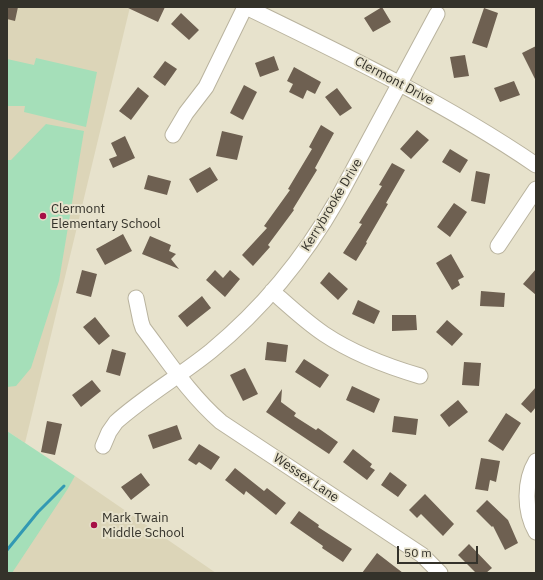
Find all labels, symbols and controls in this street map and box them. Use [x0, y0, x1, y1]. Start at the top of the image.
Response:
street label: Clermont Drive [352, 54, 436, 108]
street label: Kerrybrooke Drive [298, 156, 366, 254]
place label: Clermont Elementary School [51, 201, 161, 232]
marker: Clermont Elementary School [38, 211, 48, 221]
street label: Wessex Lane [270, 450, 342, 506]
place label: Mark Twain Middle School [102, 510, 184, 541]
marker: Mark Twain Middle School [89, 520, 99, 530]
scale bar [399, 538, 480, 564]
text: 50 m [404, 545, 432, 560]

